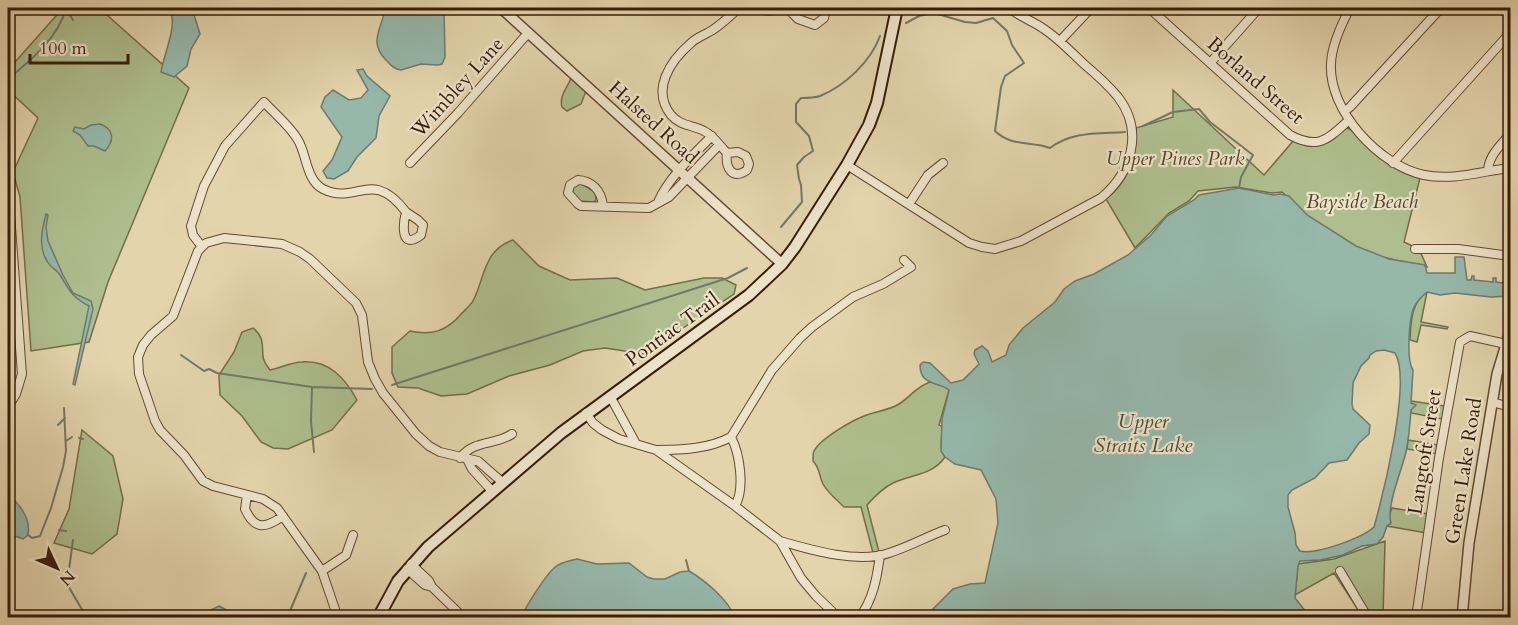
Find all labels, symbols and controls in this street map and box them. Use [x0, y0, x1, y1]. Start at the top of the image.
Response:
scale bar [30, 27, 128, 65]
street label: Wimbley Lane [404, 31, 510, 144]
street label: Borland Street [1201, 31, 1311, 131]
text: 100 m [39, 36, 87, 61]
street label: Halsted Road [603, 75, 705, 170]
park label: Upper Pines Park [1106, 145, 1245, 172]
park label: Bayside Beach [1306, 188, 1419, 215]
street label: Pontiac Trail [620, 286, 725, 373]
street label: Langtoft Street [1401, 387, 1448, 517]
street label: Green Lake Road [1439, 396, 1488, 546]
water label: Upper Straits Lake [1094, 407, 1193, 460]
north arrow [27, 538, 87, 598]
text: N [54, 565, 80, 590]

